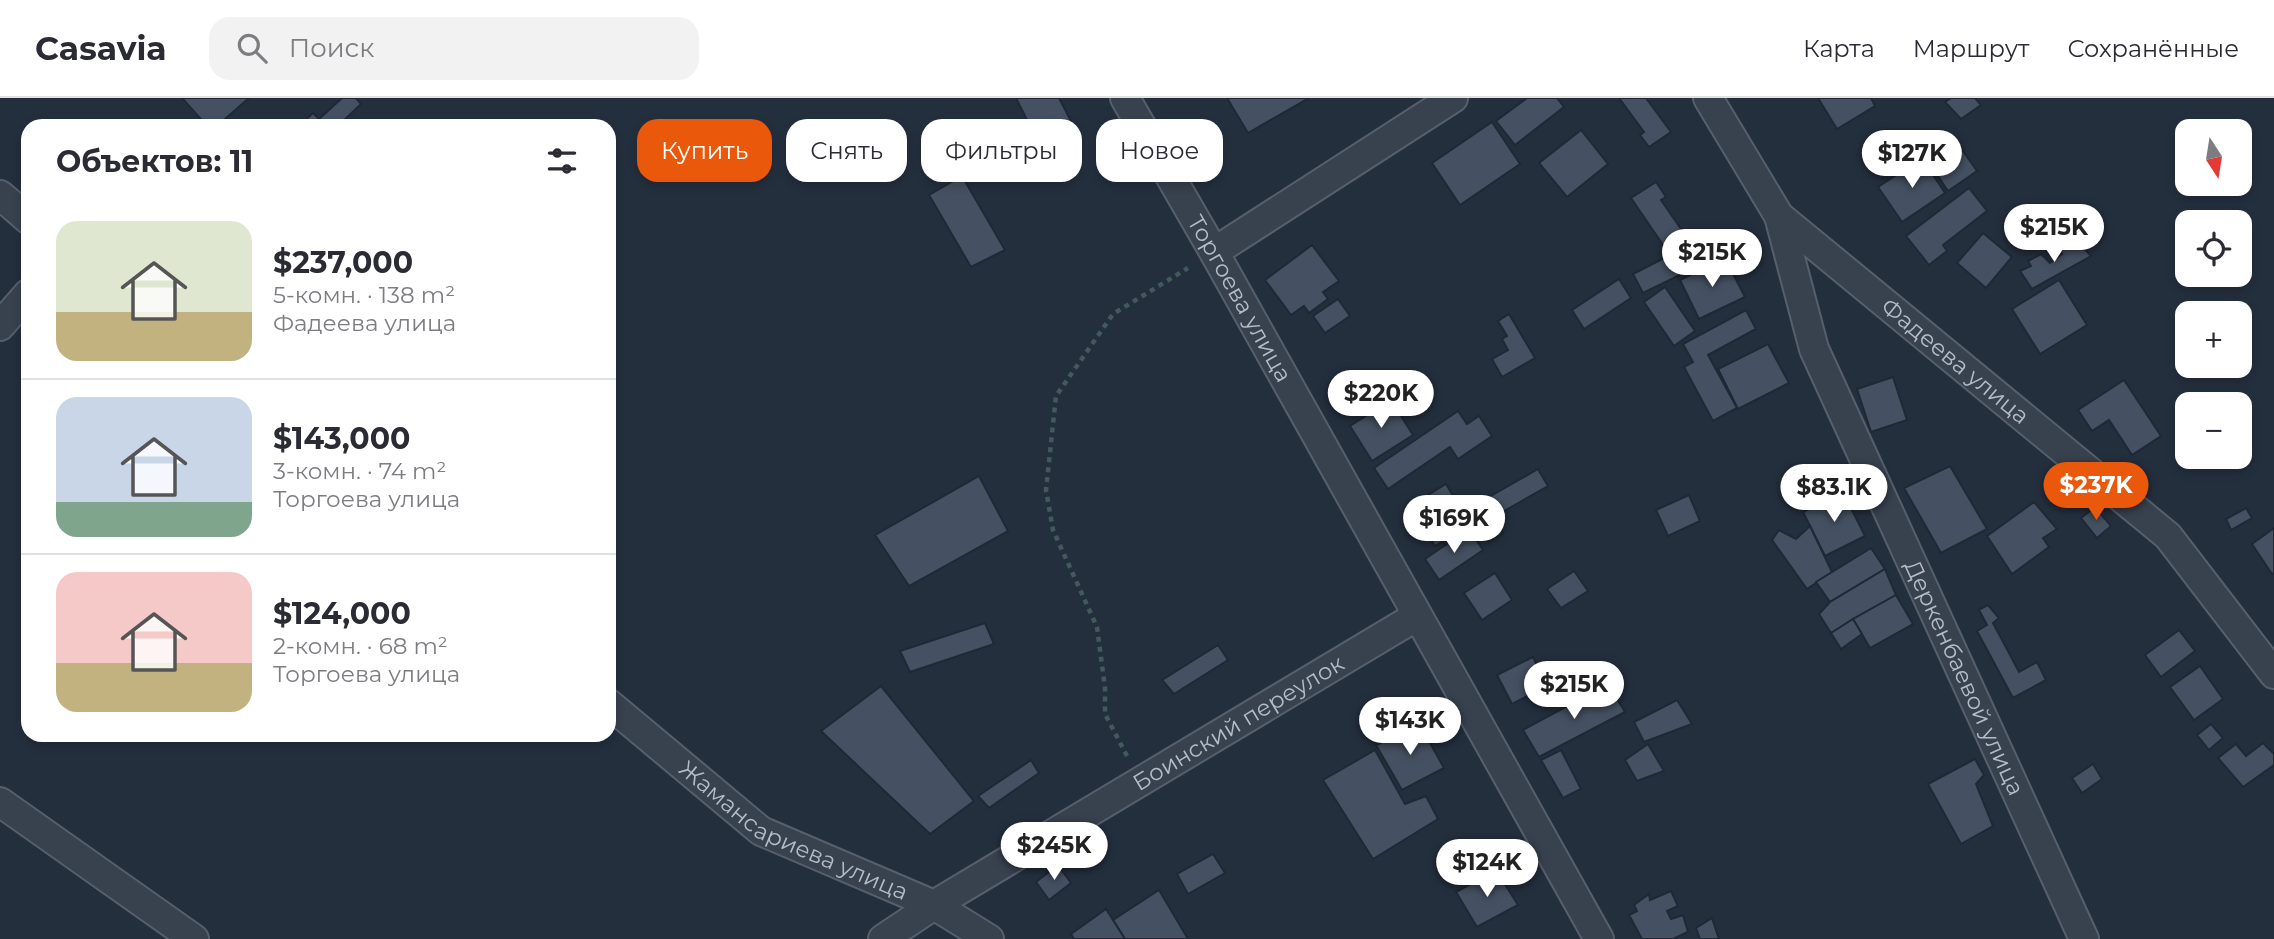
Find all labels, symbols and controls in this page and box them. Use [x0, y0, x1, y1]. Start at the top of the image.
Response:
search box [209, 17, 699, 80]
text: Casavia [35, 28, 167, 68]
icon: search [233, 29, 271, 67]
text: Поиск [289, 32, 374, 64]
text: Карта [1803, 34, 1875, 63]
text: Маршрут [1913, 34, 2029, 63]
text: Сохранённые [2067, 34, 2239, 63]
chip: Купить [637, 119, 772, 182]
chip: Снять [786, 119, 907, 182]
chip: Фильтры [921, 119, 1082, 182]
chip: Новое [1096, 119, 1223, 182]
north arrow [2175, 119, 2252, 196]
map controls [2175, 119, 2252, 469]
pin: $127K [1863, 130, 1961, 190]
text: $127K [1878, 139, 1946, 167]
icon: filters [543, 142, 581, 180]
text: Объектов: 11 [56, 143, 253, 180]
pin: $215K [2005, 204, 2103, 264]
street label: Торгоева улица [1182, 210, 1298, 387]
button: locate [2175, 210, 2252, 287]
text: $215K [2020, 213, 2088, 241]
pin: $215K [1663, 230, 1761, 289]
text: $215K [1678, 238, 1746, 266]
text: $237,000 [273, 244, 413, 281]
icon: home [112, 249, 196, 333]
text: 5-комн. · 138 m² [273, 281, 455, 309]
street label: Фадеева улица [1876, 292, 2035, 430]
button: + [2175, 301, 2252, 378]
text: Фадеева улица [273, 309, 456, 337]
pin: $220K [1332, 370, 1430, 430]
text: $220K [1344, 379, 1418, 407]
button: − [2175, 392, 2252, 469]
text: $143,000 [273, 420, 410, 457]
icon: home [112, 425, 196, 509]
text: 3-комн. · 74 m² [273, 457, 446, 485]
pin: $237K [2047, 462, 2145, 522]
pin: $83.1K [1777, 464, 1891, 524]
text: $237K [2060, 471, 2132, 499]
text: $83.1K [1796, 473, 1872, 501]
text: Торгоева улица [273, 485, 460, 513]
pin: $169K [1405, 496, 1503, 555]
text: $169K [1419, 504, 1489, 532]
street label: Деркенбаевой улица [1898, 556, 2030, 800]
text: $124,000 [273, 595, 411, 632]
icon: home [112, 600, 196, 684]
text: 2-комн. · 68 m² [273, 632, 448, 660]
street label: Боинский переулок [1128, 649, 1350, 797]
text: Торгоева улица [273, 660, 460, 688]
pin: $215K [1525, 662, 1623, 721]
text: $215K [1540, 670, 1608, 698]
pin: $143K [1361, 698, 1459, 757]
text: $143K [1375, 706, 1445, 734]
street label: Жамансариева улица [673, 755, 912, 906]
pin: $245K [1005, 822, 1103, 882]
text: $245K [1017, 831, 1091, 859]
pin: $124K [1438, 840, 1536, 899]
text: $124K [1452, 848, 1522, 876]

